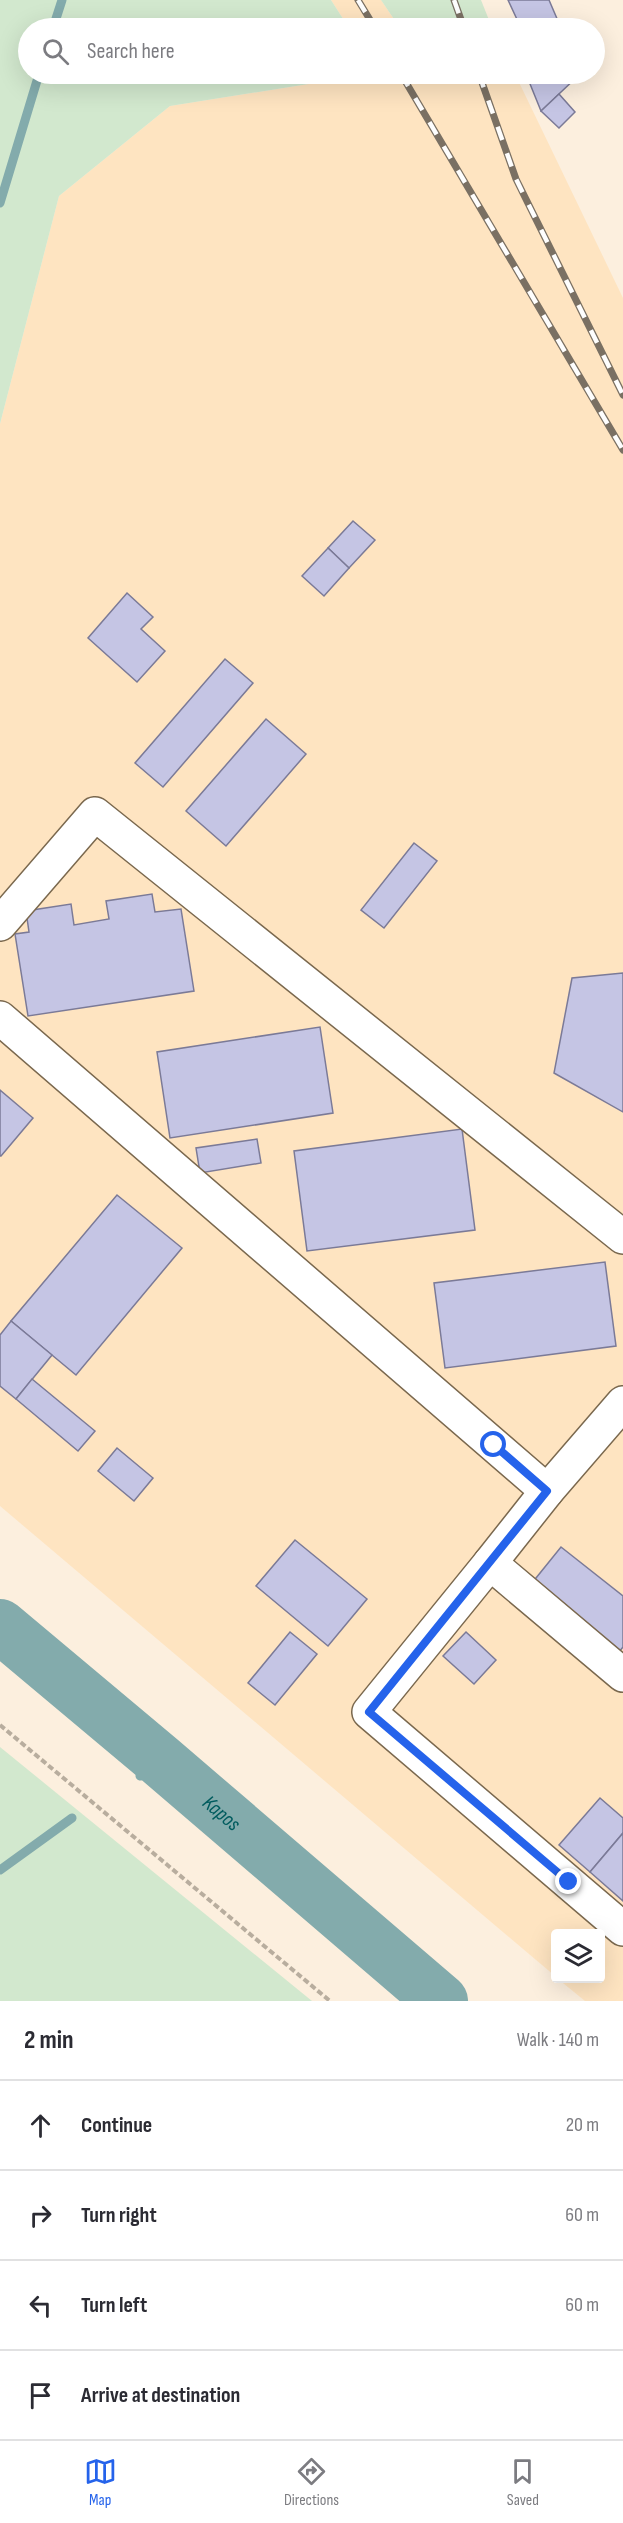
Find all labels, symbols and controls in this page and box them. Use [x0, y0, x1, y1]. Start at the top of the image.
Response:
search box [18, 18, 605, 84]
icon: search [39, 35, 72, 68]
text: Search here [87, 38, 174, 65]
route start [480, 1431, 506, 1457]
water label: Kapos [198, 1790, 246, 1837]
route end [555, 1868, 581, 1894]
map controls [551, 1929, 605, 1983]
button: layers [551, 1929, 605, 1983]
text: 2 min [24, 2025, 74, 2056]
text: Walk · 140 m [517, 2028, 599, 2052]
icon: ahead [24, 2109, 57, 2142]
text: Continue [81, 2112, 152, 2139]
text: 20 m [566, 2113, 599, 2137]
icon: right [24, 2199, 57, 2232]
text: Turn right [81, 2202, 157, 2229]
text: 60 m [565, 2203, 599, 2227]
icon: left [24, 2289, 57, 2322]
text: Turn left [81, 2292, 147, 2319]
text: 60 m [565, 2293, 599, 2317]
icon: arrive [24, 2379, 57, 2412]
text: Arrive at destination [81, 2382, 240, 2409]
tab: Map [84, 2455, 117, 2510]
tab: Directions [284, 2455, 339, 2510]
tab: Saved [506, 2455, 539, 2510]

